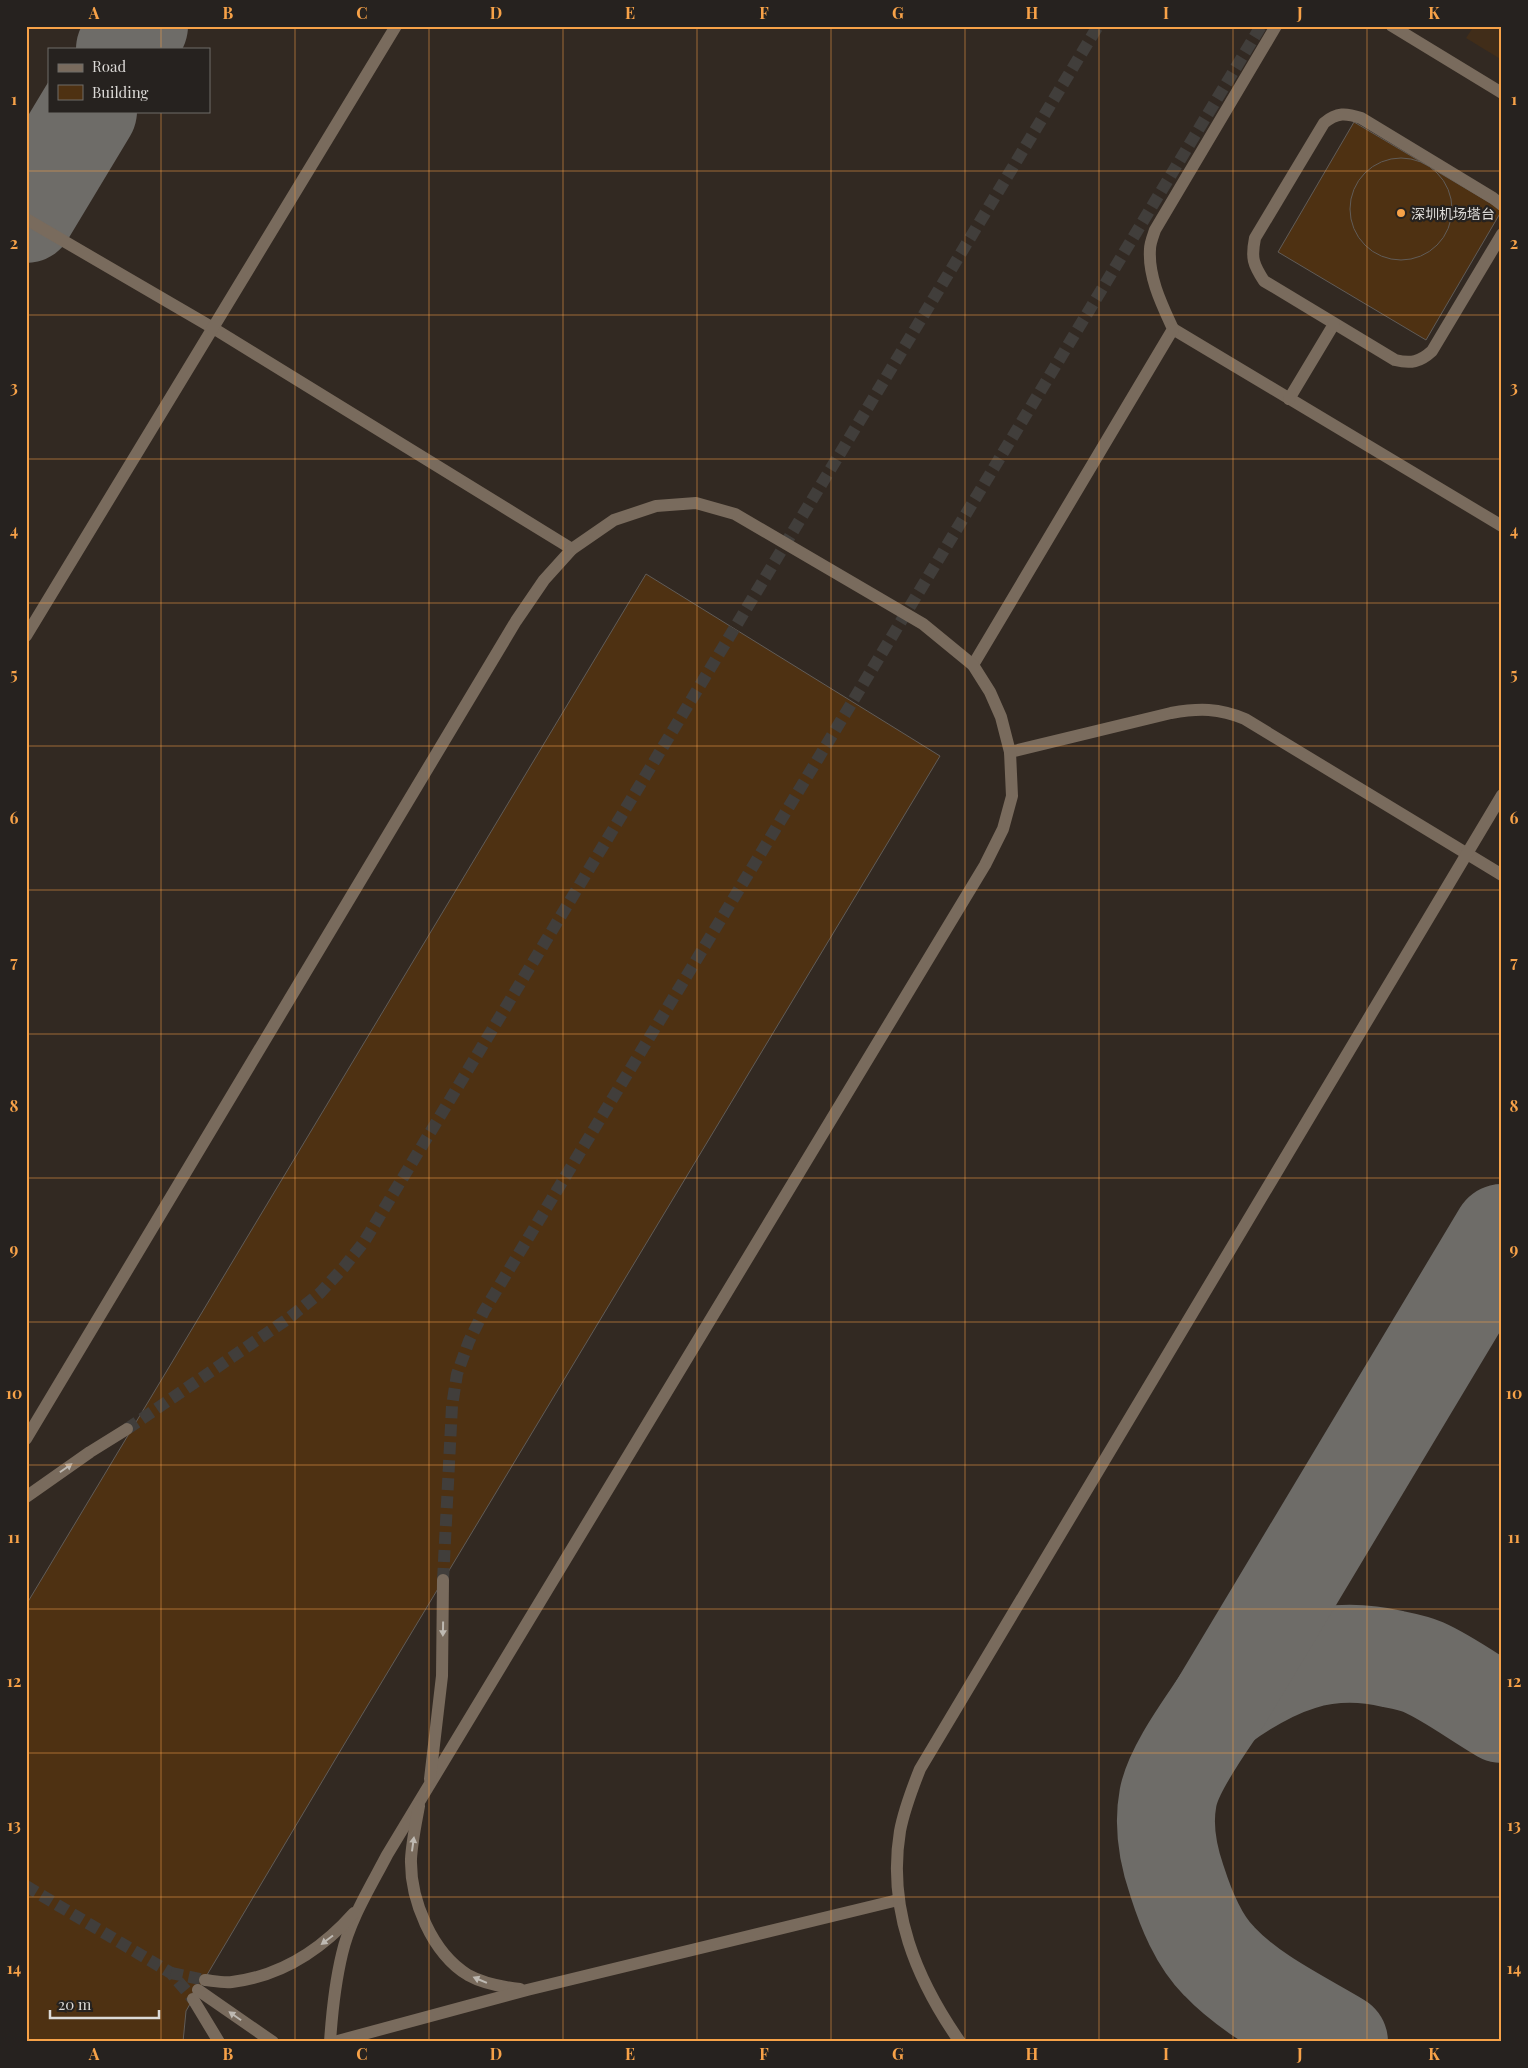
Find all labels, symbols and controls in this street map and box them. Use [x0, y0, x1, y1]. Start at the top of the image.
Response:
text: A [88, 2, 100, 23]
text: B [223, 2, 234, 23]
text: C [356, 2, 368, 23]
text: D [490, 2, 502, 23]
text: E [625, 2, 635, 23]
text: F [759, 2, 769, 23]
text: G [892, 2, 904, 23]
text: H [1026, 2, 1039, 23]
text: I [1163, 2, 1169, 23]
text: J [1296, 2, 1303, 23]
text: K [1428, 2, 1440, 23]
legend [48, 48, 210, 112]
text: Road [92, 56, 126, 76]
text: Building [92, 82, 149, 102]
text: 1 [11, 88, 17, 109]
text: 1 [1511, 88, 1517, 109]
place label: 深圳机场塔台 [1411, 204, 1495, 223]
marker: 深圳机场塔台 [1395, 207, 1407, 219]
text: 2 [10, 232, 18, 253]
text: 2 [1510, 232, 1518, 253]
text: 3 [10, 376, 18, 397]
text: 3 [1510, 376, 1518, 397]
text: 4 [10, 519, 18, 540]
text: 4 [1510, 519, 1518, 540]
text: 5 [10, 663, 18, 684]
text: 5 [1510, 663, 1518, 684]
text: 6 [10, 807, 19, 828]
text: 6 [1510, 807, 1519, 828]
text: 7 [10, 951, 18, 972]
text: 7 [1510, 951, 1518, 972]
text: 8 [10, 1095, 19, 1116]
text: 8 [1510, 1095, 1519, 1116]
text: 9 [10, 1238, 19, 1259]
text: 9 [1510, 1238, 1519, 1259]
text: 10 [6, 1382, 22, 1403]
text: 10 [1506, 1382, 1522, 1403]
one-way arrow [59, 1463, 73, 1473]
text: 11 [8, 1526, 20, 1547]
text: 11 [1508, 1526, 1520, 1547]
one-way arrow [439, 1621, 447, 1637]
text: 12 [7, 1670, 21, 1691]
text: 12 [1507, 1670, 1521, 1691]
text: 13 [7, 1814, 21, 1835]
text: 13 [1507, 1814, 1521, 1835]
one-way arrow [410, 1836, 418, 1852]
one-way arrow [320, 1935, 334, 1945]
text: 14 [7, 1957, 21, 1978]
text: 14 [1507, 1957, 1521, 1978]
one-way arrow [473, 1975, 487, 1983]
scale bar [50, 1988, 159, 2020]
text: 20 m [58, 1994, 92, 2014]
one-way arrow [229, 2011, 242, 2021]
text: A [88, 2043, 100, 2064]
text: B [223, 2043, 234, 2064]
text: C [356, 2043, 368, 2064]
text: D [490, 2043, 502, 2064]
text: E [625, 2043, 635, 2064]
text: F [759, 2043, 769, 2064]
text: G [892, 2043, 904, 2064]
text: H [1026, 2043, 1039, 2064]
text: I [1163, 2043, 1169, 2064]
text: J [1296, 2043, 1303, 2064]
text: K [1428, 2043, 1440, 2064]

